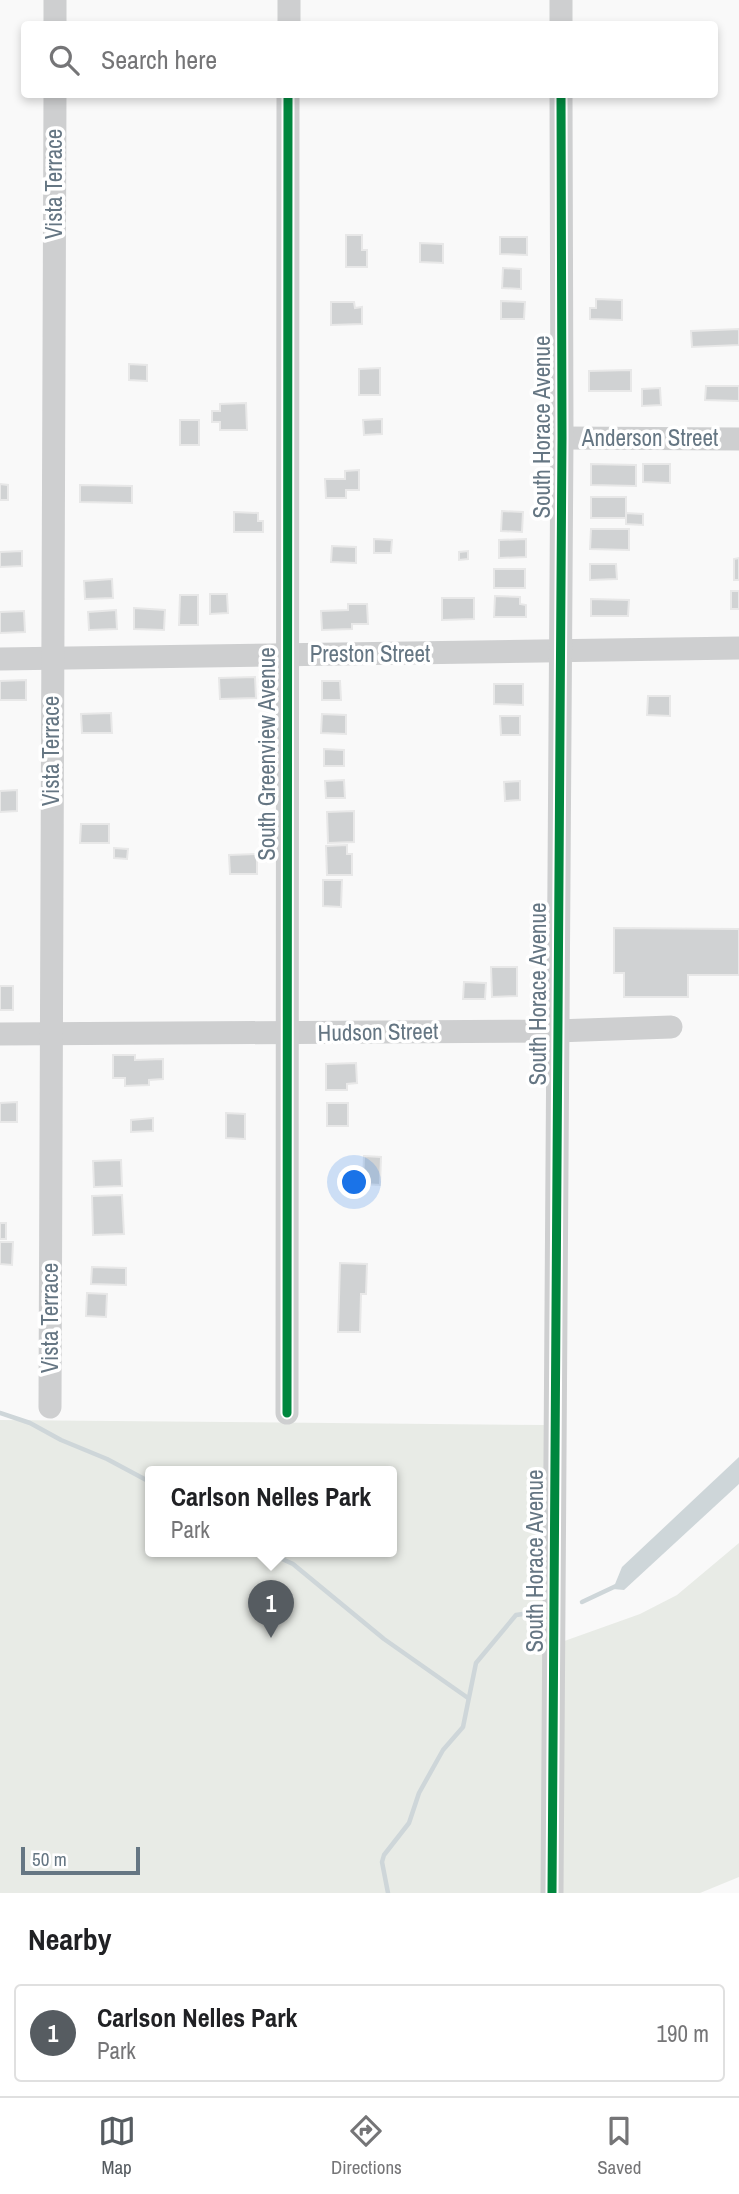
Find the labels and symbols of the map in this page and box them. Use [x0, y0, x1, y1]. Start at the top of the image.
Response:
street label: Vista Terrace [38, 129, 69, 239]
street label: South Horace Avenue [526, 335, 557, 519]
street label: Anderson Street [581, 422, 718, 453]
street label: Preston Street [310, 638, 430, 669]
street label: South Greenview Avenue [251, 647, 282, 861]
street label: Vista Terrace [35, 696, 66, 806]
street label: South Horace Avenue [522, 902, 553, 1086]
street label: Hudson Street [317, 1015, 439, 1048]
your location [337, 1165, 371, 1199]
street label: Vista Terrace [34, 1263, 65, 1373]
street label: South Horace Avenue [519, 1469, 550, 1653]
pin: 1 [248, 1580, 294, 1638]
scale bar [21, 1844, 140, 1876]

